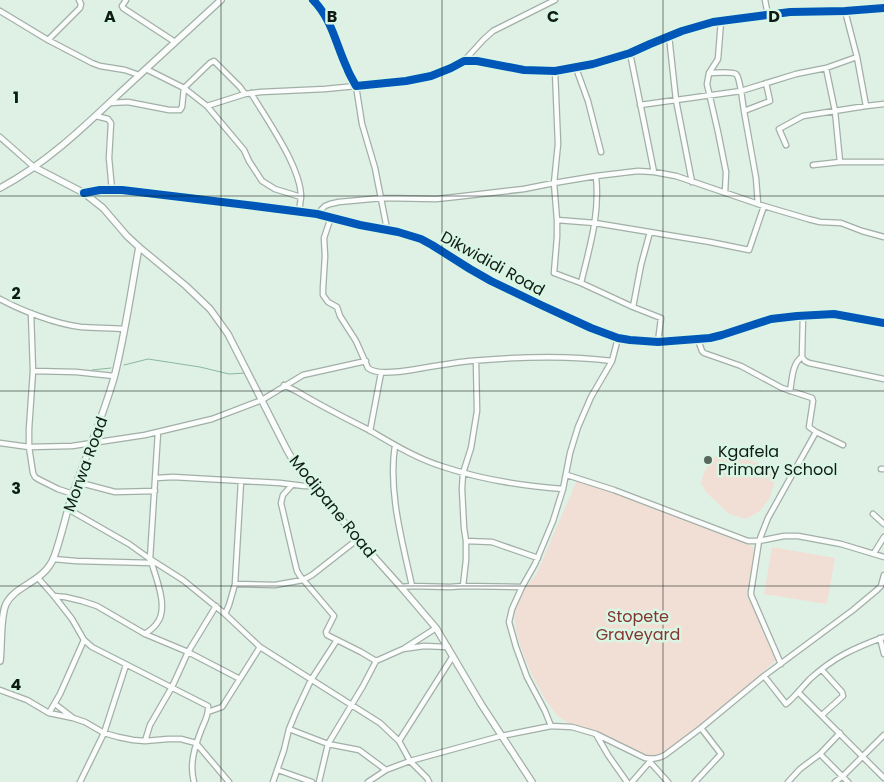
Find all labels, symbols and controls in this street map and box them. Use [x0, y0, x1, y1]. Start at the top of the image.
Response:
text: A [104, 5, 116, 28]
text: B [327, 5, 337, 28]
text: C [547, 5, 559, 28]
text: D [768, 5, 780, 28]
text: 1 [13, 86, 19, 109]
street label: Dikwididi Road [436, 225, 549, 302]
text: 2 [11, 282, 21, 305]
street label: Morwa Road [58, 413, 113, 515]
place label: Kgafela Primary School [718, 440, 837, 481]
street label: Modipane Road [284, 450, 381, 563]
marker: Kgafela Primary School [702, 454, 714, 466]
text: 3 [11, 477, 21, 500]
park label: Stopete Graveyard [596, 605, 680, 646]
text: 4 [11, 673, 22, 696]

